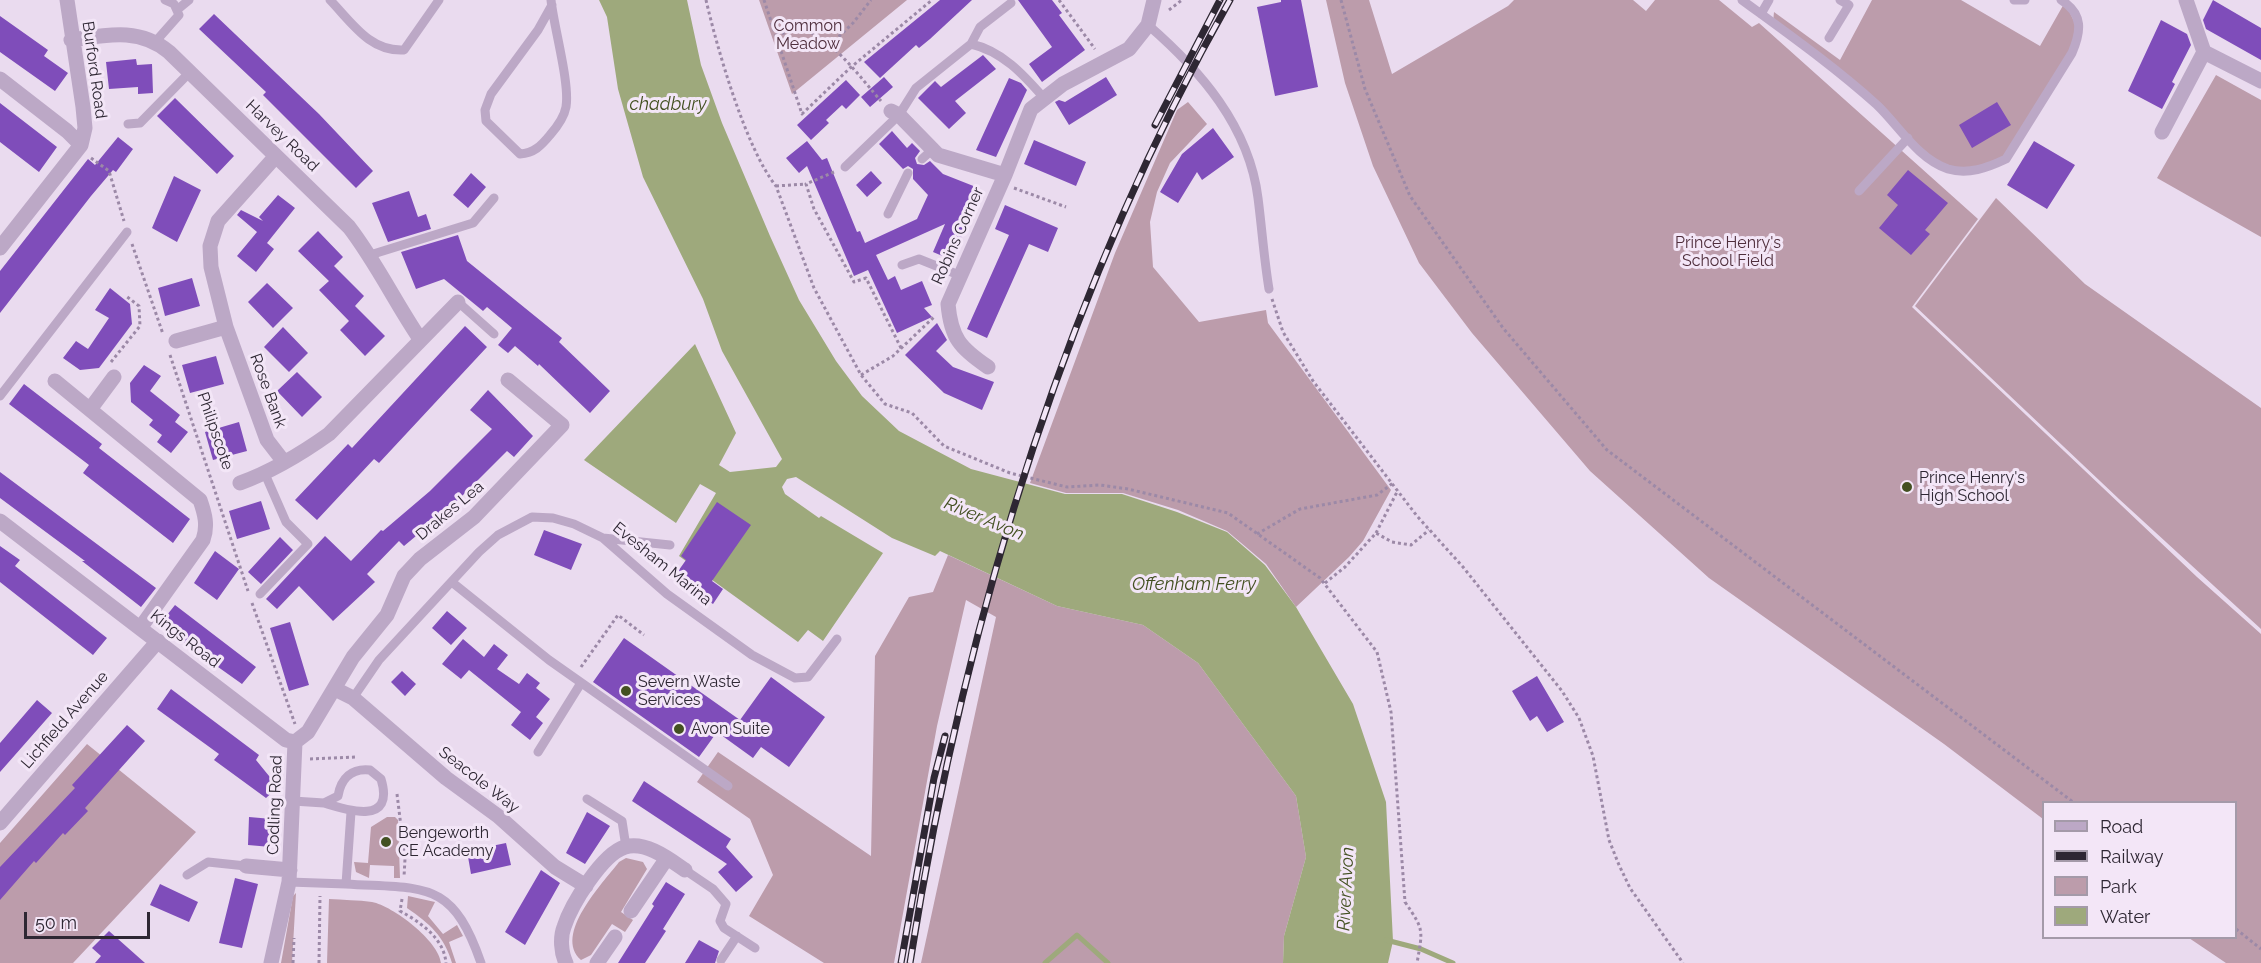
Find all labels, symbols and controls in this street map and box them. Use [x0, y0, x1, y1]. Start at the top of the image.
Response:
park label: Common Meadow [774, 16, 842, 54]
street label: Burford Road [78, 20, 110, 120]
water label: chadbury [630, 94, 706, 116]
street label: Harvey Road [241, 96, 323, 176]
street label: Robins Corner [928, 184, 988, 288]
park label: Prince Henry's School Field [1675, 233, 1781, 271]
street label: Rose Bank [246, 351, 290, 431]
street label: Philipscote [193, 390, 237, 472]
place label: Prince Henry's High School [1919, 468, 2025, 506]
street label: Drakes Lea [412, 477, 488, 545]
marker: Prince Henry's High School [1900, 480, 1914, 494]
water label: River Avon [941, 493, 1027, 545]
street label: Evesham Marina [609, 518, 715, 610]
water label: Offenham Ferry [1132, 574, 1256, 596]
street label: Kings Road [146, 606, 224, 672]
street label: Lichfield Avenue [17, 667, 113, 773]
place label: Severn Waste Services [638, 672, 740, 710]
marker: Severn Waste Services [619, 684, 633, 698]
place label: Avon Suite [691, 719, 770, 739]
marker: Avon Suite [672, 722, 686, 736]
street label: Seacole Way [435, 743, 523, 817]
street label: Codling Road [264, 755, 286, 855]
legend [2042, 801, 2237, 939]
text: Road [2100, 816, 2143, 837]
place label: Bengeworth CE Academy [398, 823, 493, 861]
marker: Bengeworth CE Academy [379, 835, 393, 849]
water label: River Avon [1333, 846, 1359, 932]
text: Railway [2100, 846, 2164, 867]
text: Park [2100, 876, 2137, 897]
scale bar [27, 900, 153, 938]
text: Water [2100, 906, 2150, 927]
text: 50 m [35, 912, 77, 933]

